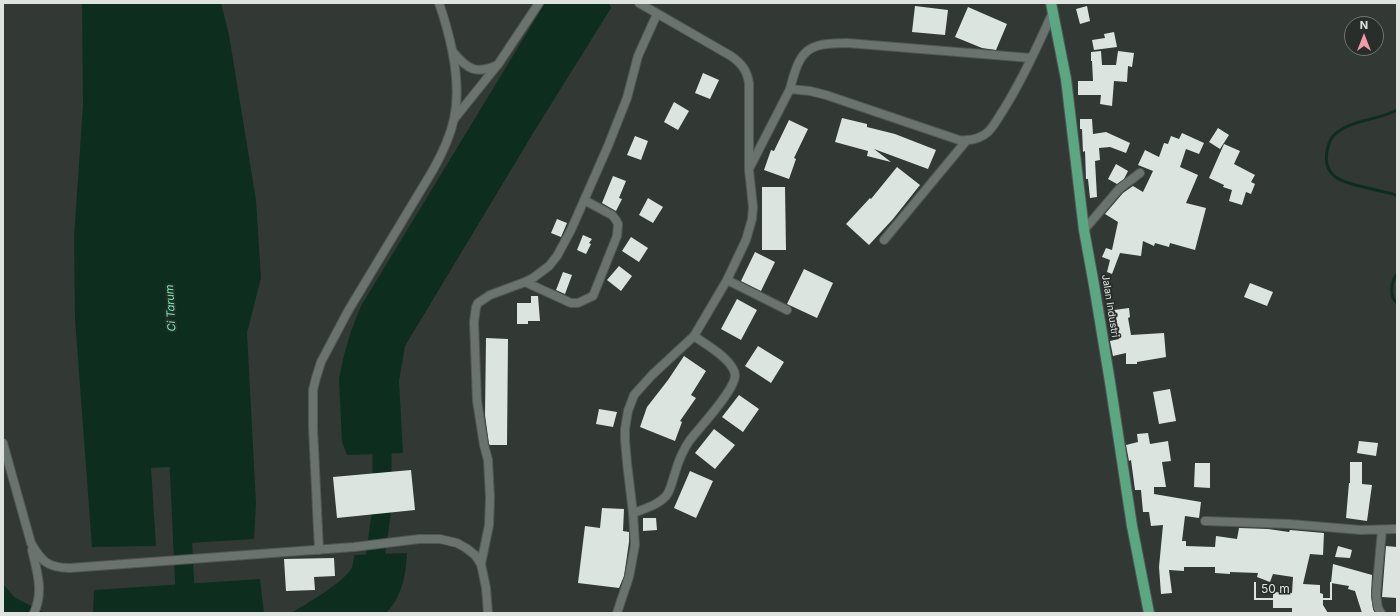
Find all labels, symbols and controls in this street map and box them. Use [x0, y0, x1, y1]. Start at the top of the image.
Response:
north arrow [1344, 16, 1384, 56]
text: N [1360, 18, 1368, 32]
street label: Jalan Industri [1099, 274, 1121, 338]
water label: Ci Tarum [163, 284, 179, 332]
scale bar [1256, 574, 1334, 600]
text: 50 m [1261, 581, 1290, 596]

